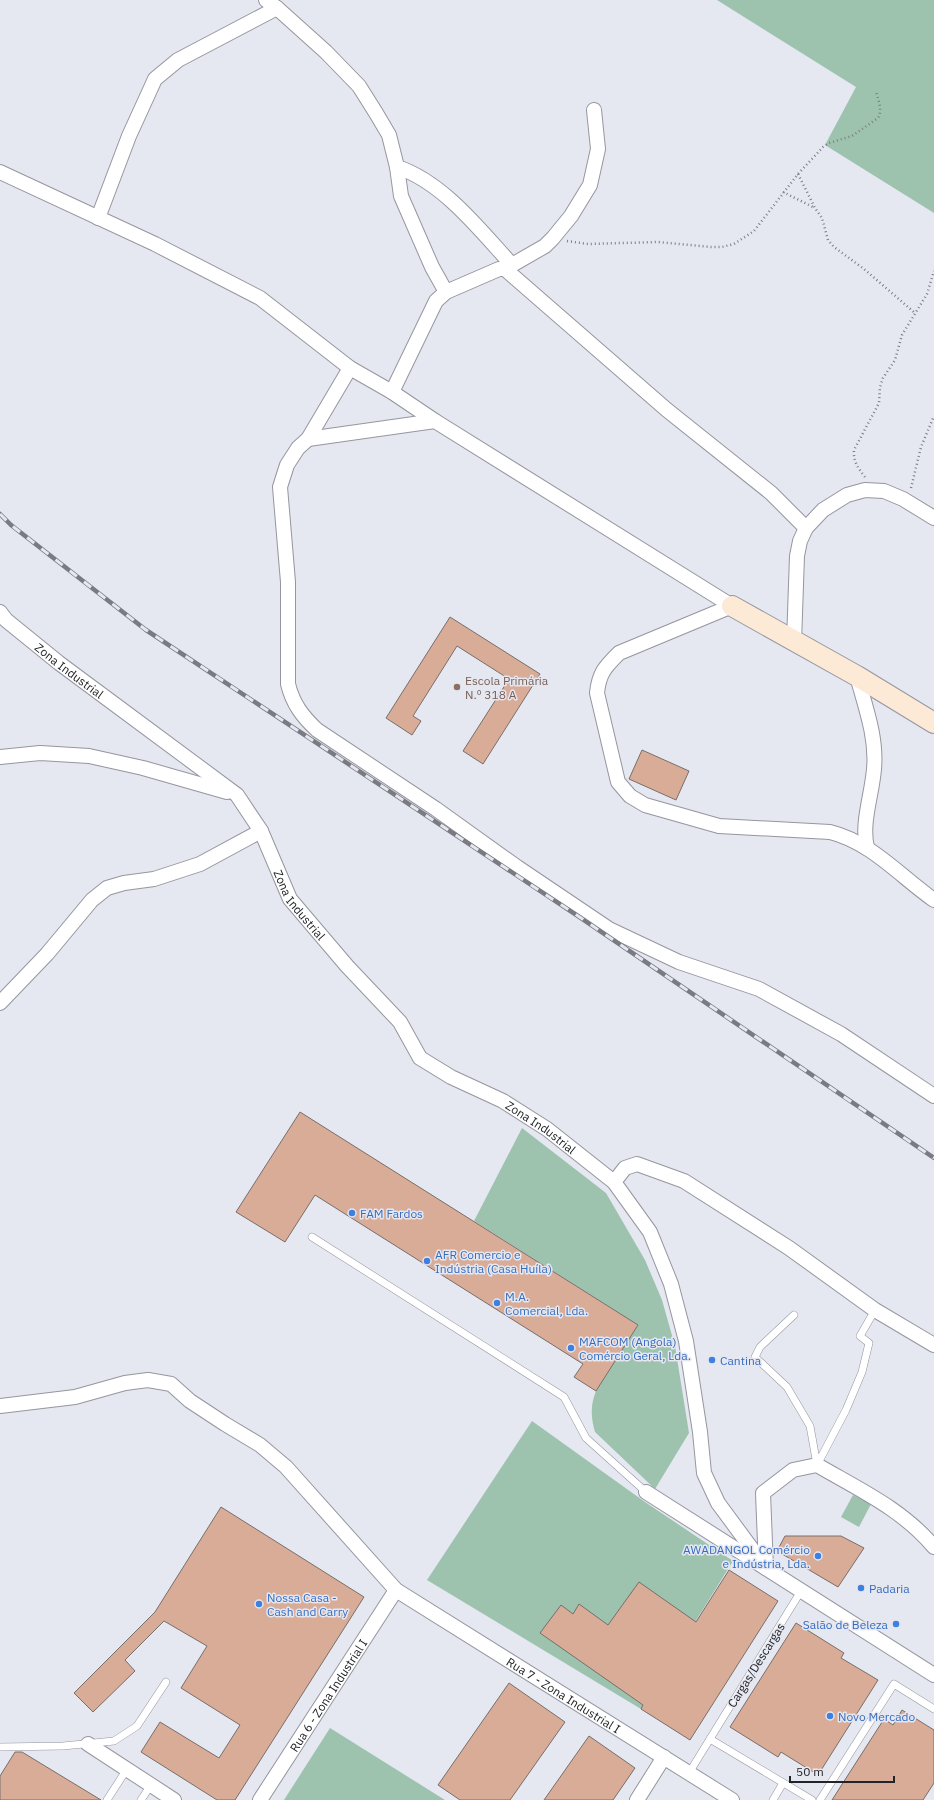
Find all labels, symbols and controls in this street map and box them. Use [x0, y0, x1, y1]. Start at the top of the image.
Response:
street label: Zona Industrial [32, 639, 107, 701]
place label: Escola Primária N.º 318 A [465, 673, 549, 702]
marker: Escola Primária N.º 318 A [452, 682, 462, 692]
street label: Zona Industrial [271, 867, 329, 943]
street label: Zona Industrial [503, 1097, 579, 1157]
place label: FAM Fardos [360, 1206, 423, 1221]
marker: FAM Fardos [347, 1208, 357, 1218]
place label: AFR Comercio e Indústria (Casa Huíla) [435, 1247, 552, 1276]
marker: AFR Comercio e Indústria (Casa Huíla) [422, 1256, 432, 1266]
place label: M.A. Comercial, Lda. [505, 1289, 588, 1318]
marker: M.A. Comercial, Lda. [492, 1298, 502, 1308]
place label: MAFCOM (Angola) Comércio Geral, Lda. [579, 1334, 691, 1363]
marker: MAFCOM (Angola) Comércio Geral, Lda. [566, 1343, 576, 1353]
place label: Cantina [720, 1353, 762, 1368]
marker: Cantina [707, 1355, 717, 1365]
place label: AWADANGOL Comércio e Indústria, Lda. [683, 1542, 810, 1571]
marker: AWADANGOL Comércio e Indústria, Lda. [813, 1551, 823, 1561]
place label: Padaria [869, 1581, 910, 1596]
marker: Padaria [856, 1583, 866, 1593]
place label: Nossa Casa - Cash and Carry [267, 1590, 348, 1619]
marker: Nossa Casa - Cash and Carry [254, 1599, 264, 1609]
place label: Salão de Beleza [803, 1617, 889, 1632]
marker: Salão de Beleza [891, 1619, 901, 1629]
street label: Cargas/Descargas [724, 1620, 788, 1710]
street label: Rua 6 - Zona Industrial I [286, 1636, 370, 1754]
street label: Rua 7 - Zona Industrial I [504, 1654, 624, 1736]
place label: Novo Mercado [838, 1709, 916, 1724]
marker: Novo Mercado [825, 1711, 835, 1721]
scale bar [790, 1758, 894, 1784]
text: 50 m [796, 1764, 824, 1779]

